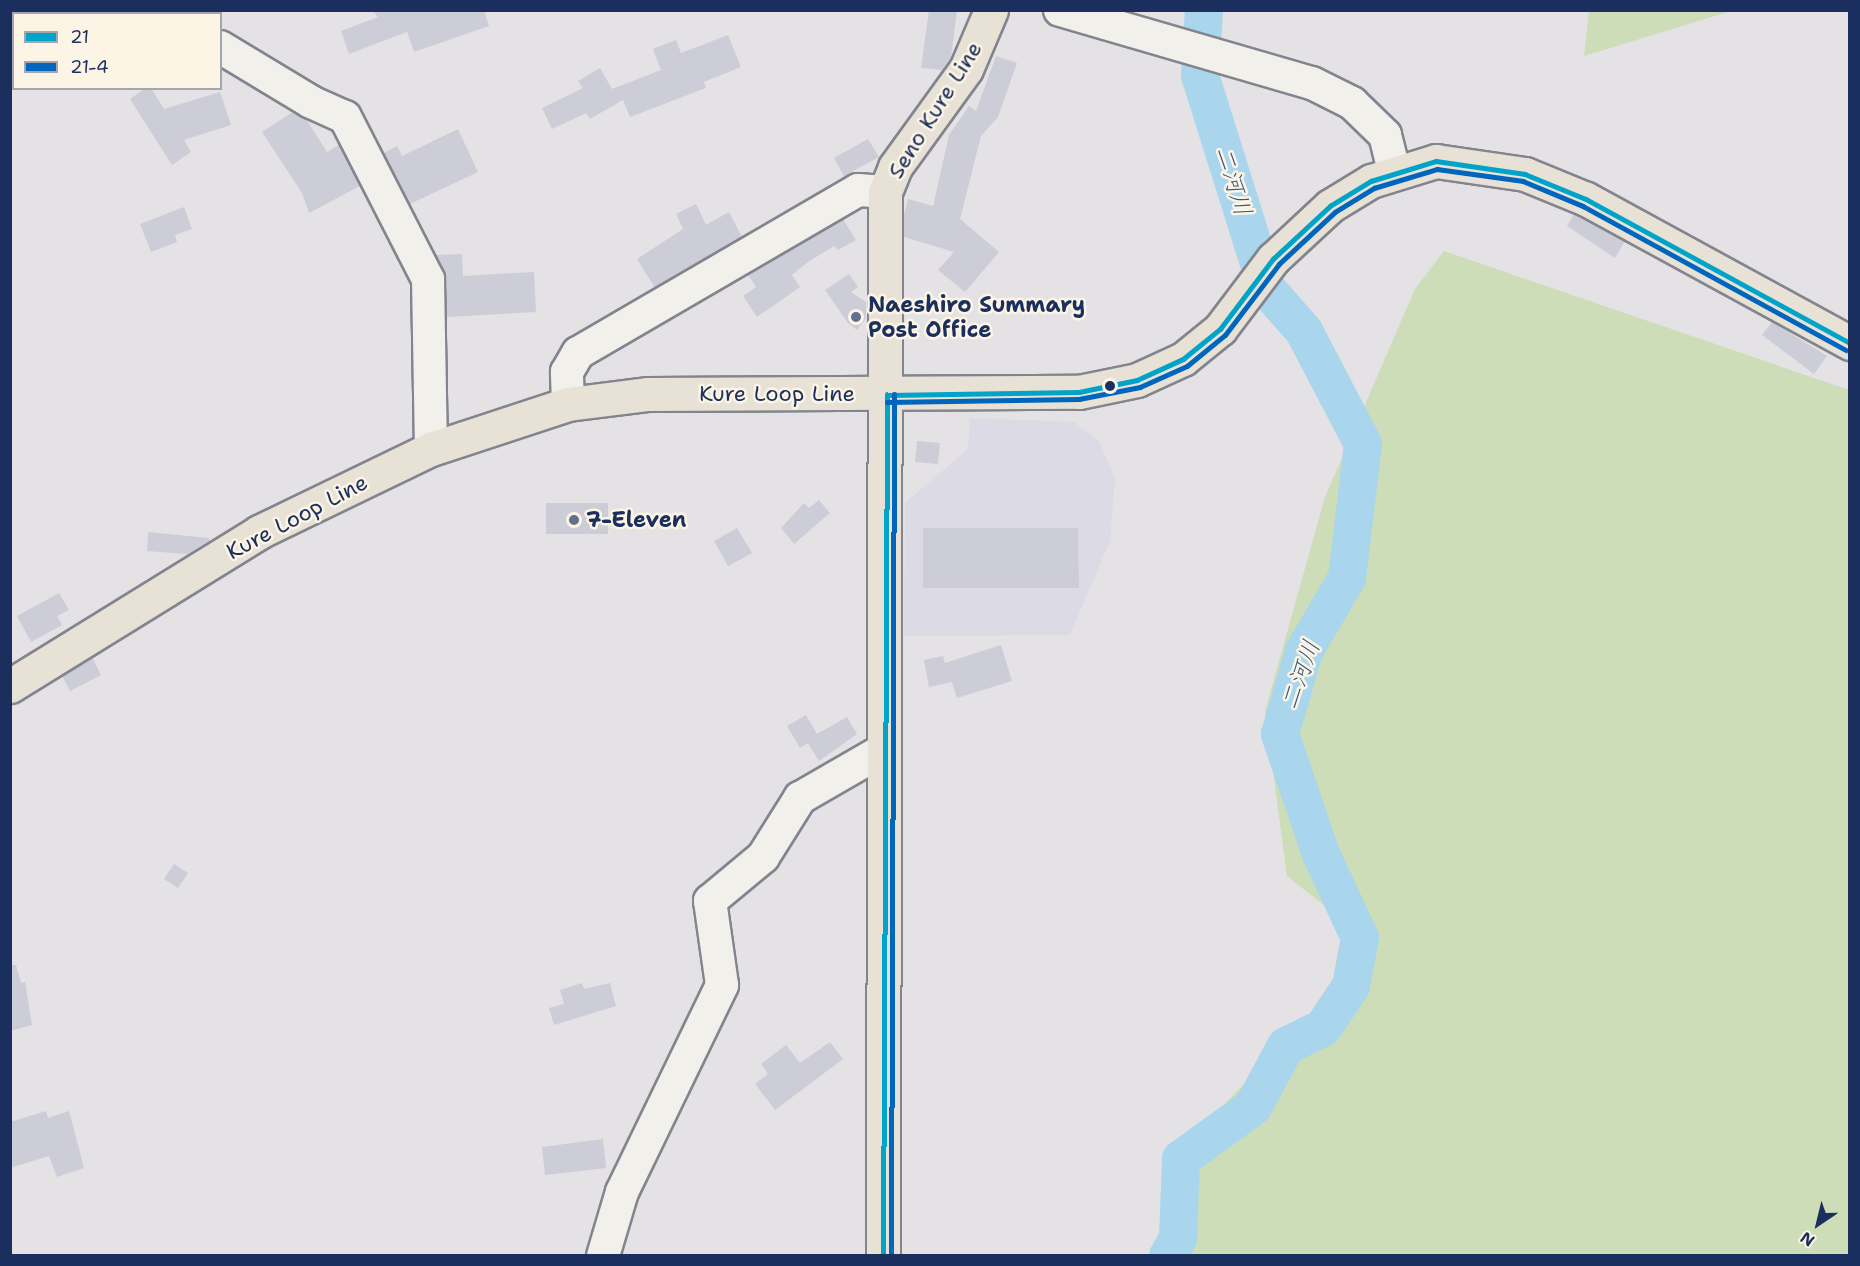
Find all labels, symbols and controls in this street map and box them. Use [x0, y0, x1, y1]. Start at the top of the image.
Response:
legend [12, 12, 222, 90]
text: 21 [70, 25, 89, 49]
street label: Seno Kure Line [882, 37, 988, 183]
text: 21-4 [70, 55, 109, 79]
water label: 二河川 [1209, 142, 1257, 220]
place label: Naeshiro Summary Post Office [868, 291, 1085, 342]
marker: Naeshiro Summary Post Office [849, 310, 863, 324]
unlabelled marker [1104, 380, 1116, 392]
street label: Kure Loop Line [699, 381, 855, 407]
street label: Kure Loop Line [222, 469, 372, 565]
place label: 7-Eleven [586, 507, 686, 533]
marker: 7-Eleven [567, 513, 581, 527]
water label: 二河川 [1275, 636, 1327, 714]
north arrow [1788, 1194, 1848, 1254]
text: N [1796, 1227, 1819, 1251]

